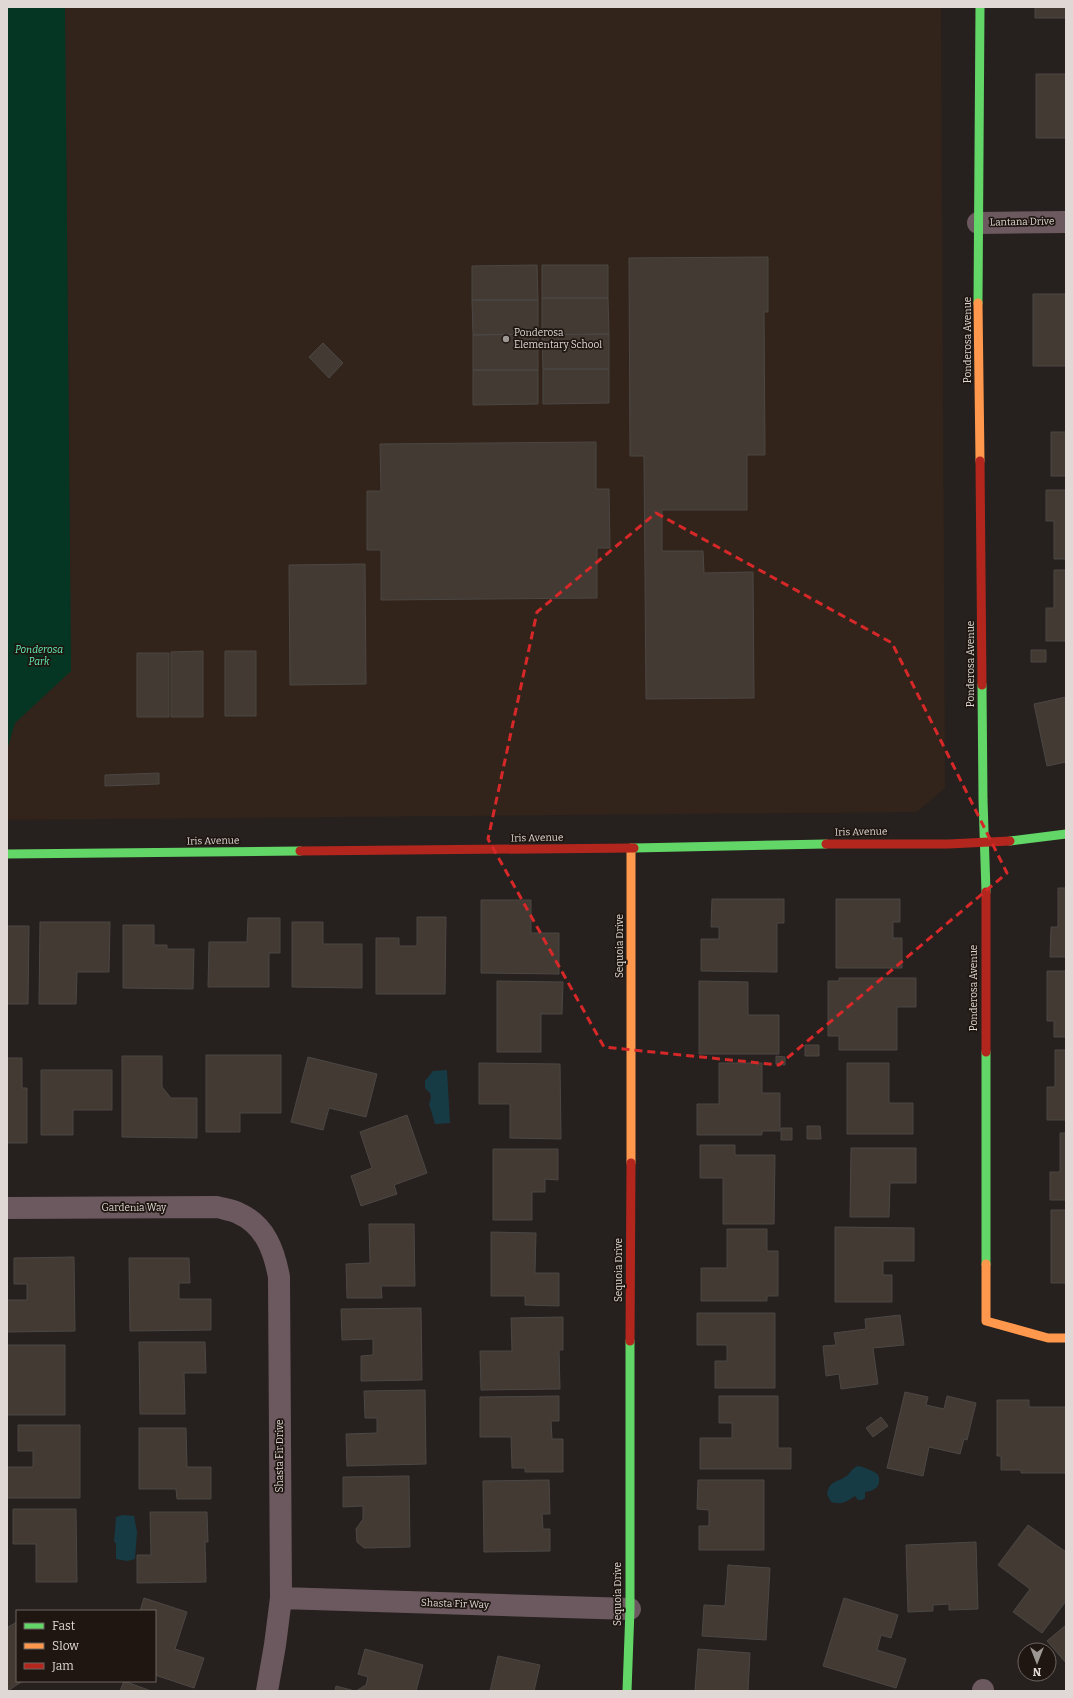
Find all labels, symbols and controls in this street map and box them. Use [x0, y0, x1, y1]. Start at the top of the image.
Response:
street label: Lantana Drive [990, 215, 1054, 229]
street label: Ponderosa Avenue [962, 297, 974, 383]
place label: Ponderosa Elementary School [514, 327, 602, 351]
marker: Ponderosa Elementary School [501, 334, 511, 344]
street label: Ponderosa Avenue [965, 621, 977, 707]
park label: Ponderosa Park [15, 644, 63, 668]
street label: Iris Avenue [835, 826, 887, 838]
street label: Iris Avenue [511, 832, 563, 844]
street label: Iris Avenue [187, 835, 239, 847]
street label: Sequoia Drive [614, 914, 626, 978]
street label: Ponderosa Avenue [968, 945, 980, 1031]
street label: Gardenia Way [102, 1202, 167, 1214]
street label: Sequoia Drive [613, 1238, 625, 1302]
street label: Shasta Fir Drive [274, 1420, 286, 1492]
street label: Sequoia Drive [612, 1562, 624, 1626]
street label: Shasta Fir Way [421, 1597, 490, 1611]
legend [16, 1610, 156, 1682]
text: Fast [52, 1619, 76, 1633]
text: Slow [52, 1639, 79, 1653]
north arrow [1017, 1642, 1057, 1682]
text: Jam [51, 1659, 74, 1673]
text: N [1032, 1665, 1041, 1678]

